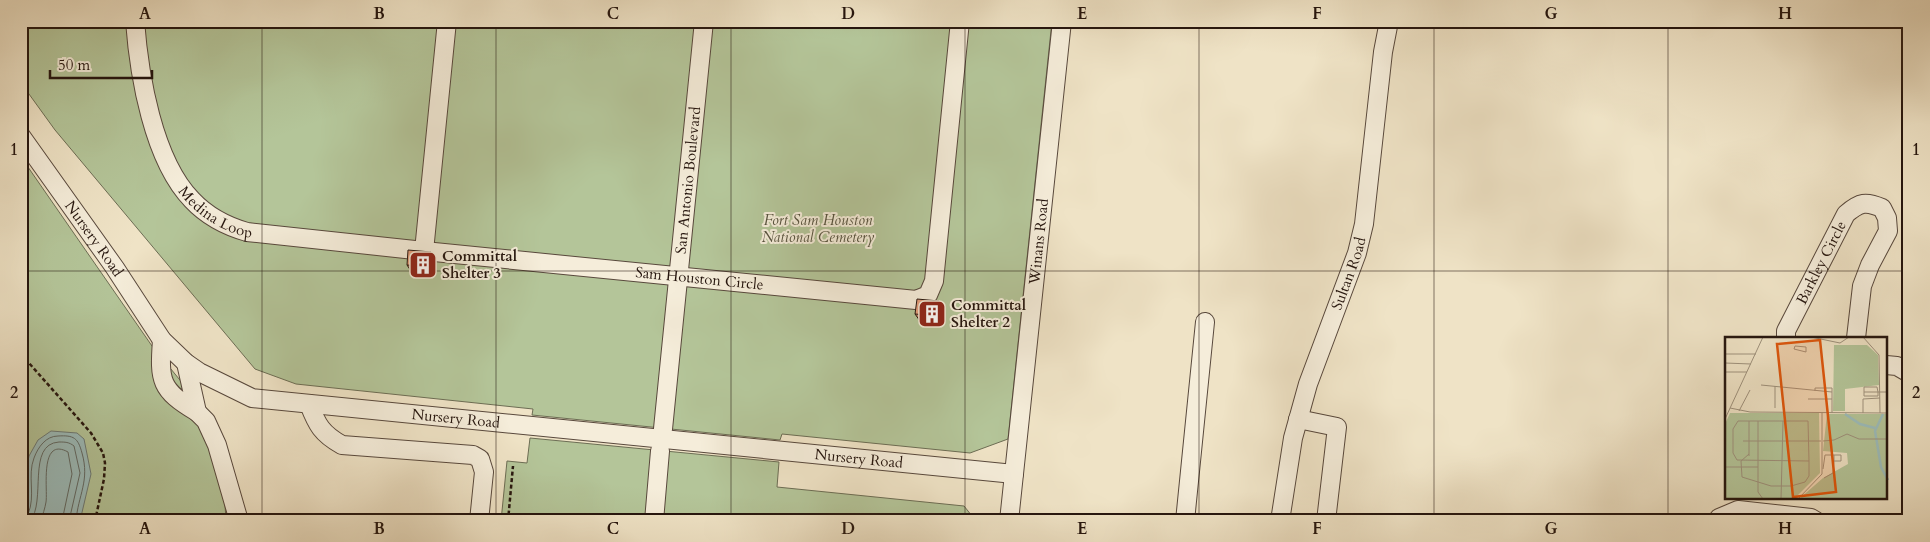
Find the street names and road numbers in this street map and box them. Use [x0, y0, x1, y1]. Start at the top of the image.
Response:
street label: San Antonio Boulevard [671, 105, 705, 255]
street label: Medina Loop [174, 182, 253, 243]
street label: Nursery Road [60, 197, 128, 280]
street label: Winans Road [1024, 198, 1053, 287]
street label: Barkley Circle [1791, 217, 1851, 308]
street label: Sultan Road [1327, 235, 1371, 313]
street label: Sam Houston Circle [634, 262, 765, 295]
street label: Nursery Road [411, 404, 501, 433]
street label: Nursery Road [814, 444, 904, 473]

